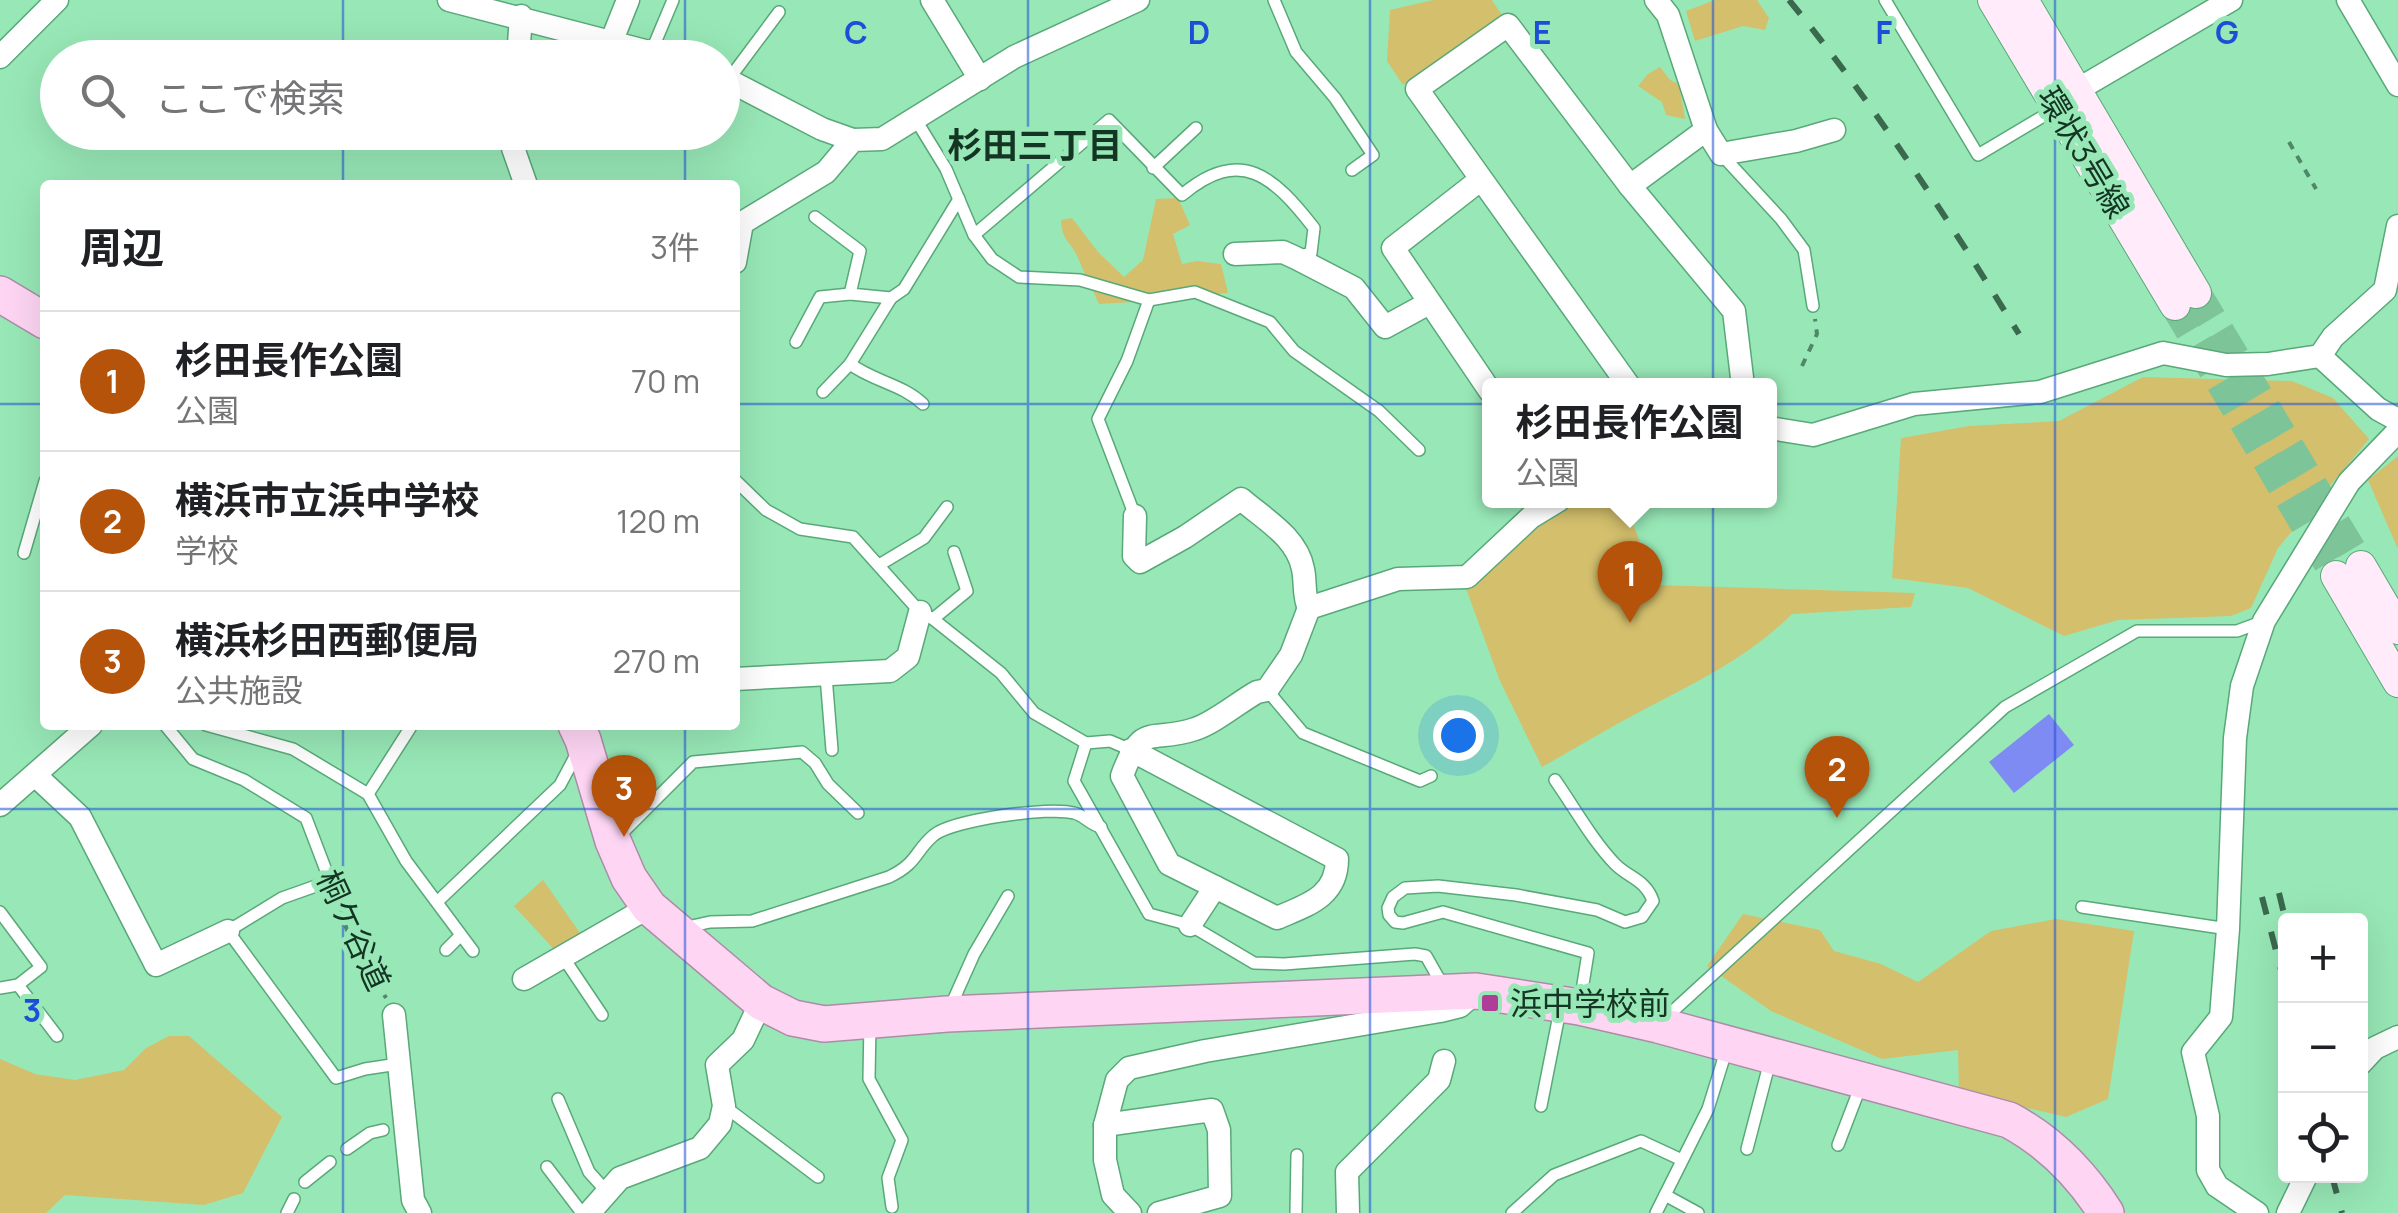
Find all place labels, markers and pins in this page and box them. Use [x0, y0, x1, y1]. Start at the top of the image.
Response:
pin: 1 [1598, 540, 1662, 623]
pin: 2 [1804, 736, 1870, 818]
pin: 3 [592, 754, 656, 837]
place label: 浜中学校前 [1510, 981, 1670, 1025]
marker: 浜中学校前 [1479, 992, 1501, 1014]

